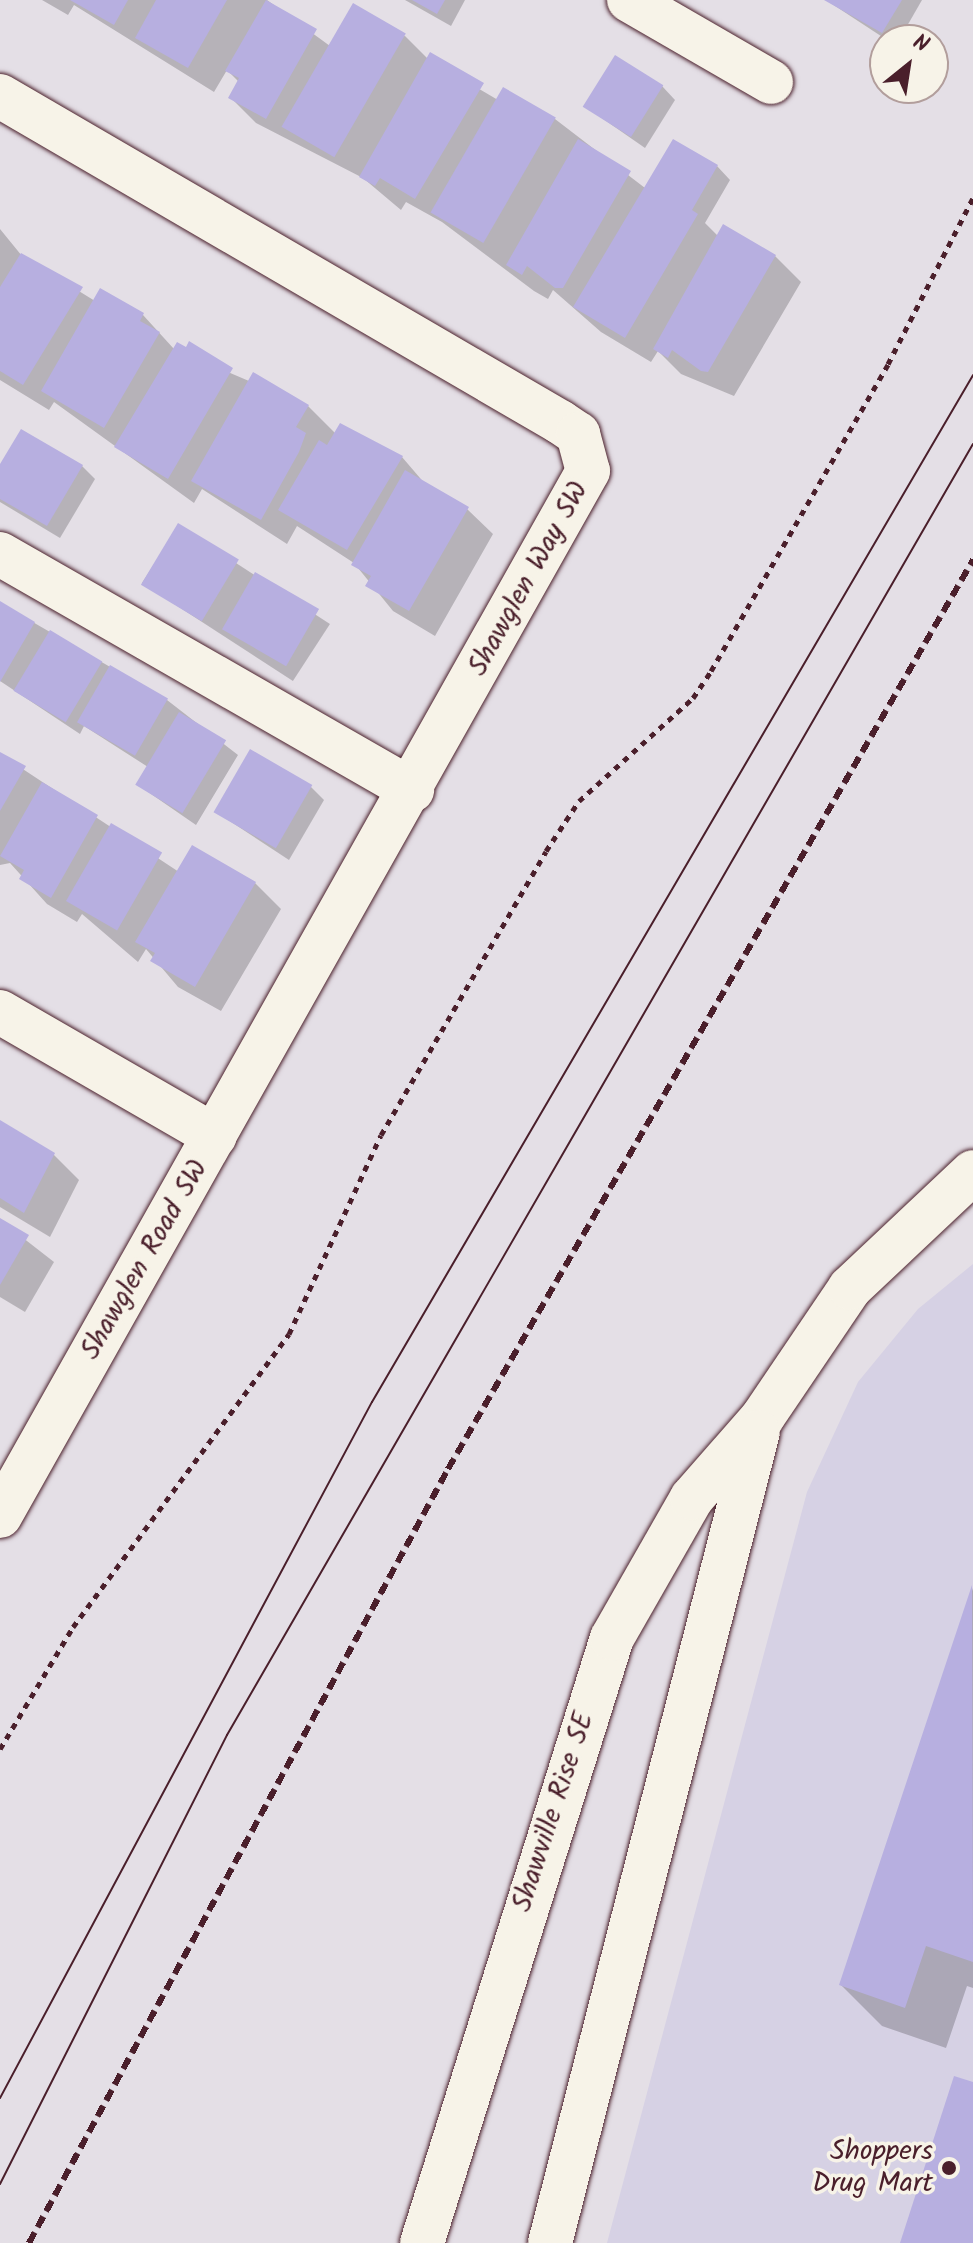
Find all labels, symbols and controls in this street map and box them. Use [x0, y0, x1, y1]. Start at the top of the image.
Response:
north arrow [869, 24, 949, 104]
text: N [905, 26, 935, 63]
street label: Shawglen Way SW [462, 476, 596, 682]
street label: Shawglen Road SW [74, 1154, 216, 1366]
street label: Shawville Rise SE [506, 1708, 602, 1916]
place label: Shoppers Drug Mart [812, 2135, 933, 2201]
marker: Shoppers Drug Mart [940, 2159, 958, 2177]

